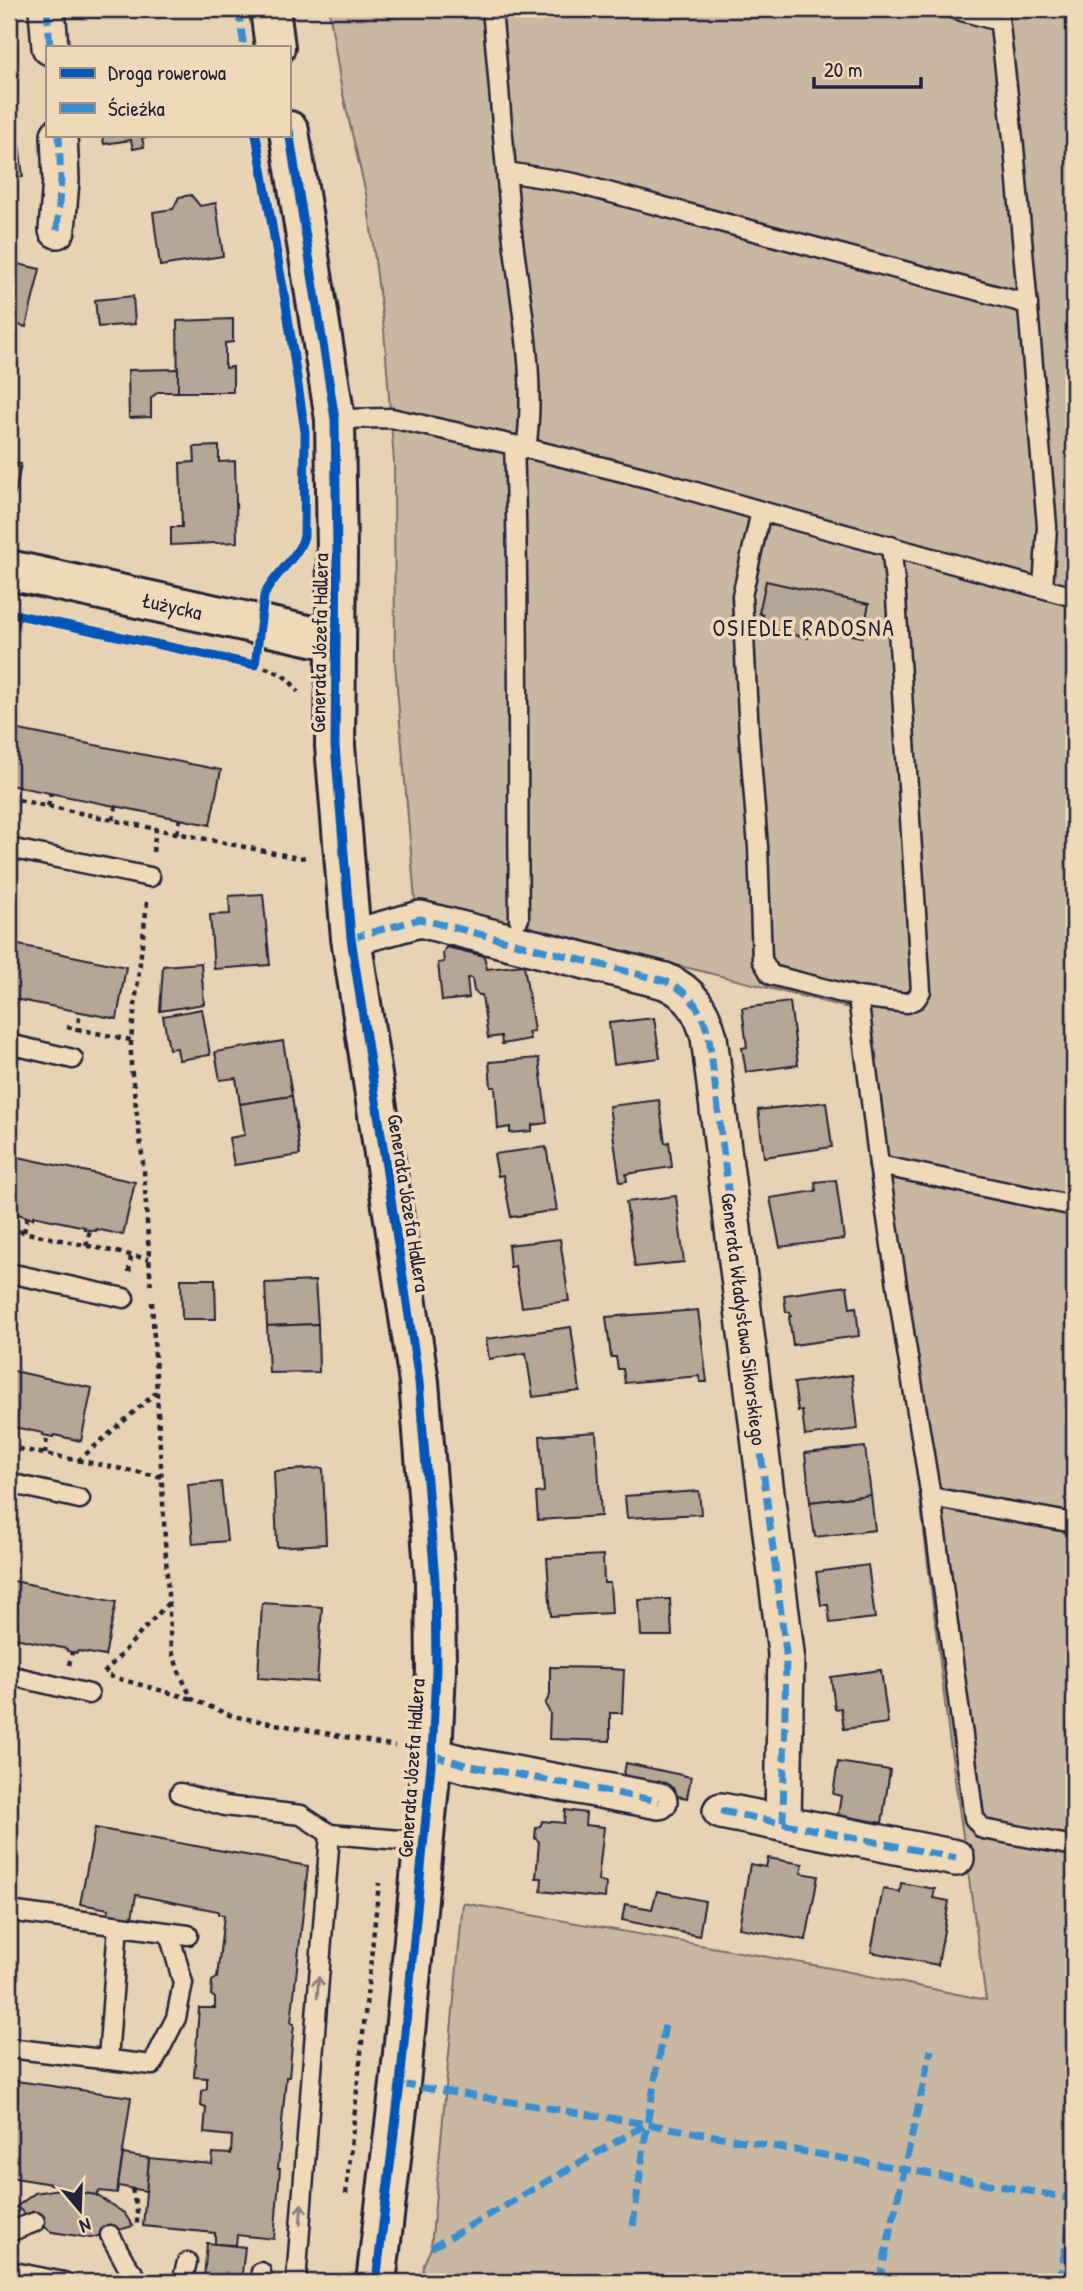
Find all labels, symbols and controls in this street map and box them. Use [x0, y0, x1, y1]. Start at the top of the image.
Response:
legend [46, 46, 290, 136]
scale bar [814, 46, 920, 90]
text: 20 m [824, 55, 862, 84]
text: Droga rowerowa [108, 58, 226, 87]
text: Ścieżka [108, 94, 165, 123]
street label: Generała Józefa Hallera [303, 553, 335, 733]
street label: Łużycka [139, 585, 205, 627]
district label: OSIEDLE RADOSNA [712, 612, 896, 643]
street label: Generała Józefa Hallera [381, 1112, 437, 1294]
street label: Generała Władysława Sikorskiego [714, 1191, 774, 1447]
street label: Generała Józefa Hallera [390, 1677, 432, 1859]
one-way arrow [312, 1977, 325, 1999]
north arrow [46, 2176, 116, 2246]
one-way arrow [295, 2203, 308, 2226]
text: N [77, 2212, 95, 2240]

